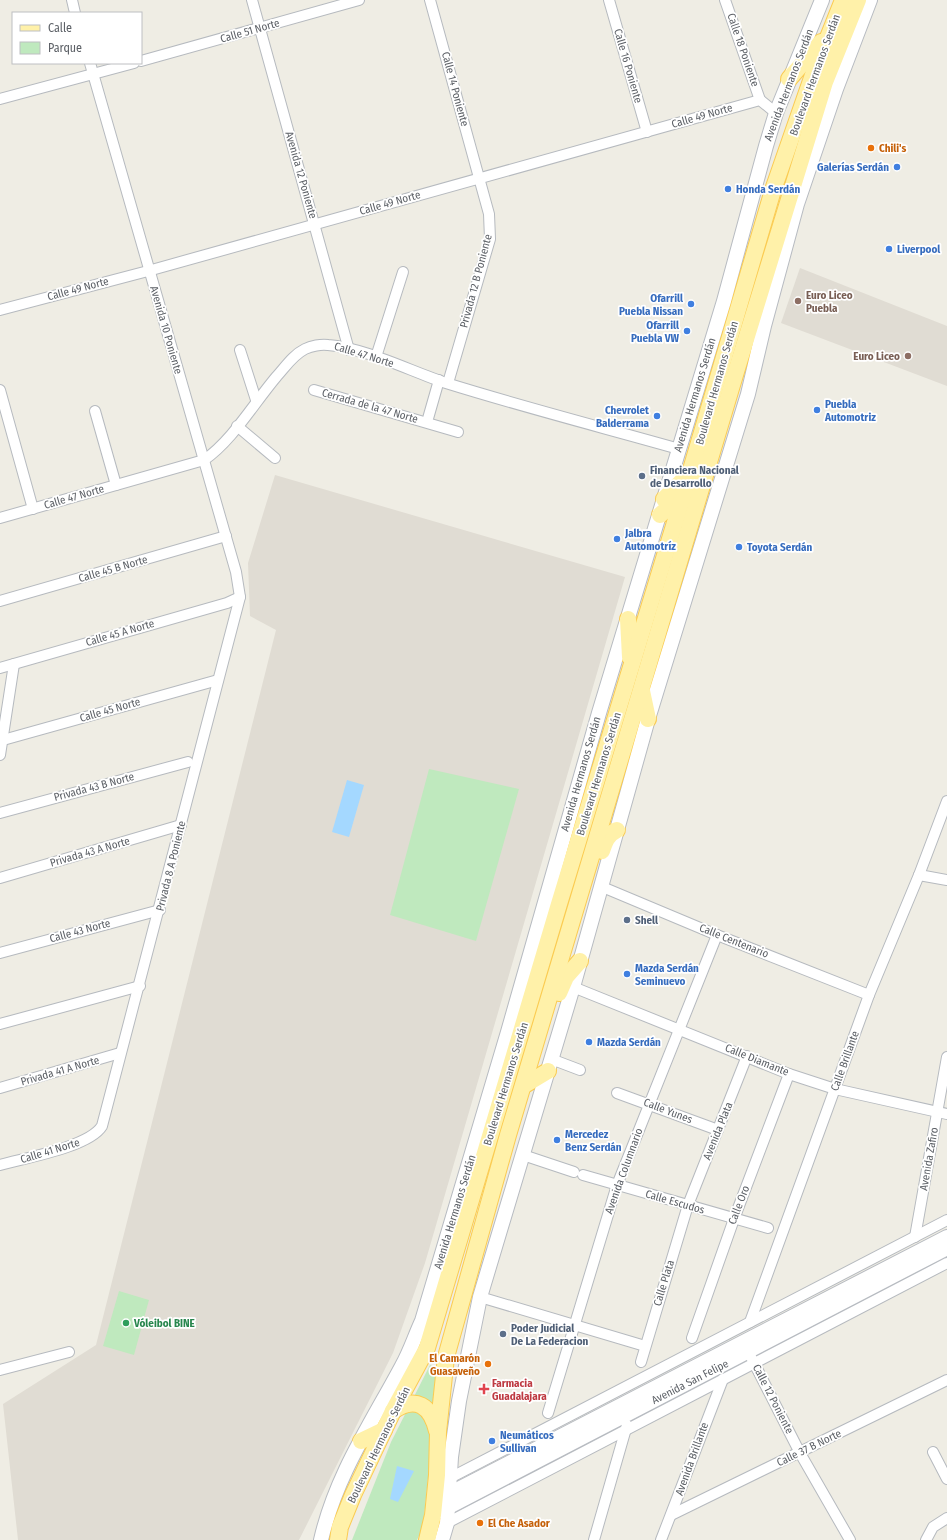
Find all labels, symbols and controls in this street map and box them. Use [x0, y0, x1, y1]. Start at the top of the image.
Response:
legend [12, 12, 142, 64]
street label: Calle 18 Poniente [724, 12, 762, 88]
street label: Boulevard Hermanos Serdán [787, 13, 843, 137]
street label: Calle 51 Norte [219, 16, 281, 46]
text: Calle [48, 21, 72, 35]
street label: Calle 16 Poniente [611, 27, 645, 105]
street label: Avenida Hermanos Serdán [762, 27, 816, 143]
text: Parque [48, 41, 82, 55]
street label: Calle 14 Poniente [439, 50, 471, 128]
street label: Calle 49 Norte [670, 101, 734, 131]
street label: Avenida 12 Poniente [282, 130, 320, 220]
place label: Chili's [879, 142, 906, 155]
marker: Chili's [866, 143, 876, 153]
place label: Galerías Serdán [817, 161, 889, 174]
marker: Galerías Serdán [892, 162, 902, 172]
place label: Honda Serdán [736, 183, 800, 196]
marker: Honda Serdán [723, 184, 733, 194]
street label: Calle 49 Norte [358, 188, 422, 218]
street label: Privada 12 B Poniente [457, 233, 495, 329]
place label: Liverpool [897, 243, 941, 256]
marker: Liverpool [884, 244, 894, 254]
street label: Calle 49 Norte [46, 275, 110, 303]
street label: Avenida 10 Poniente [147, 284, 185, 376]
place label: Euro Liceo Puebla [806, 289, 853, 315]
place label: Ofarrill Puebla Nissan [619, 292, 684, 318]
marker: Euro Liceo Puebla [793, 296, 803, 306]
marker: Ofarrill Puebla Nissan [686, 299, 696, 309]
place label: Ofarrill Puebla VW [631, 319, 680, 345]
street label: Boulevard Hermanos Serdán [693, 320, 741, 446]
marker: Ofarrill Puebla VW [682, 326, 692, 336]
street label: Avenida Hermanos Serdán [671, 336, 719, 454]
street label: Calle 47 Norte [333, 340, 395, 370]
place label: Euro Liceo [853, 350, 900, 363]
marker: Euro Liceo [903, 351, 913, 361]
street label: Cerrada de la 47 Norte [320, 386, 420, 426]
place label: Puebla Automotriz [824, 398, 876, 424]
place label: Chevrolet Balderrama [596, 404, 650, 430]
marker: Puebla Automotriz [812, 405, 822, 415]
marker: Chevrolet Balderrama [652, 411, 662, 421]
place label: Financiera Nacional de Desarrollo [650, 464, 740, 490]
marker: Financiera Nacional de Desarrollo [637, 471, 647, 481]
street label: Calle 47 Norte [42, 482, 106, 512]
place label: Jalbra Automotríz [624, 527, 676, 553]
marker: Jalbra Automotríz [612, 534, 622, 544]
place label: Toyota Serdán [747, 541, 813, 554]
marker: Toyota Serdán [734, 542, 744, 552]
street label: Calle 45 B Norte [77, 553, 149, 585]
street label: Calle 45 A Norte [84, 617, 156, 649]
street label: Calle 45 Norte [78, 695, 142, 725]
street label: Boulevard Hermanos Serdán [574, 711, 624, 837]
street label: Avenida Hermanos Serdán [558, 715, 604, 833]
street label: Privada 43 B Norte [52, 770, 136, 804]
street label: Privada 8 A Poniente [154, 820, 188, 912]
street label: Privada 43 A Norte [49, 834, 131, 870]
place label: Shell [635, 914, 659, 927]
marker: Shell [622, 915, 632, 925]
street label: Calle 43 Norte [48, 917, 112, 945]
street label: Calle Centenario [697, 921, 771, 961]
place label: Mazda Serdán Seminuevo [635, 962, 699, 988]
marker: Mazda Serdán Seminuevo [622, 969, 632, 979]
street label: Boulevard Hermanos Serdán [481, 1021, 531, 1147]
street label: Calle Brillante [828, 1029, 862, 1093]
place label: Mazda Serdán [597, 1036, 661, 1049]
marker: Mazda Serdán [584, 1037, 594, 1047]
street label: Calle Diamante [723, 1041, 791, 1079]
street label: Privada 41 A Norte [19, 1054, 101, 1088]
street label: Calle Yunes [642, 1096, 694, 1126]
street label: Avenida Plata [700, 1100, 736, 1162]
street label: Avenida Columnario [602, 1126, 646, 1216]
street label: Avenida Zafiro [917, 1126, 941, 1192]
place label: Mercedez Benz Serdán [565, 1128, 622, 1154]
marker: Mercedez Benz Serdán [552, 1135, 562, 1145]
street label: Calle 41 Norte [19, 1136, 81, 1166]
street label: Avenida Hermanos Serdán [431, 1153, 479, 1271]
street label: Calle Oro [726, 1183, 752, 1226]
street label: Calle Escudos [644, 1187, 706, 1217]
street label: Calle Plata [651, 1258, 677, 1308]
place label: Vóleibol BINE [133, 1317, 195, 1330]
marker: Vóleibol BINE [121, 1318, 131, 1328]
place label: Poder Judicial De La Federacion [511, 1322, 589, 1348]
marker: Poder Judicial De La Federacion [498, 1329, 508, 1339]
place label: El Camarón Guasaveño [429, 1352, 480, 1378]
street label: Avenida San Felipe [649, 1357, 731, 1407]
marker: El Camarón Guasaveño [483, 1359, 493, 1369]
street label: Calle 12 Poniente [750, 1362, 796, 1436]
place label: Farmacia Guadalajara [492, 1377, 547, 1403]
marker: Farmacia Guadalajara [479, 1384, 489, 1394]
street label: Boulevard Hermanos Serdán [345, 1385, 413, 1505]
street label: Avenida Brillante [673, 1421, 711, 1497]
street label: Calle 37 B Norte [775, 1427, 843, 1469]
place label: Neumáticos Sullivan [500, 1429, 554, 1455]
marker: Neumáticos Sullivan [487, 1436, 497, 1446]
place label: El Che Asador [488, 1517, 551, 1530]
marker: El Che Asador [475, 1518, 485, 1528]

